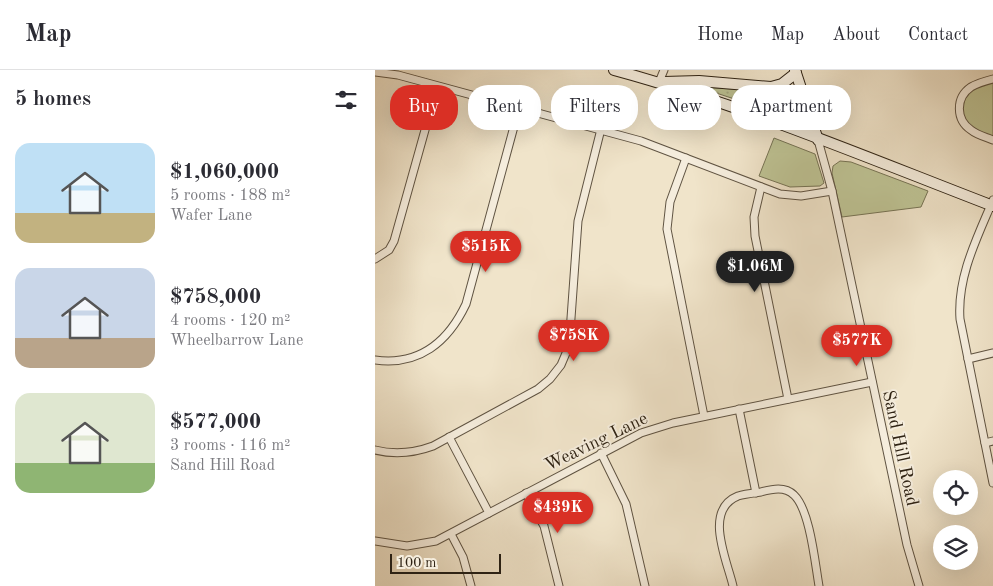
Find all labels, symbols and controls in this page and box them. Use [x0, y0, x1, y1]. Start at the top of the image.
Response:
text: Map [25, 23, 72, 47]
text: Home [697, 26, 743, 44]
text: Map [771, 26, 804, 44]
text: About [832, 26, 880, 44]
text: Contact [908, 26, 968, 44]
chip: Buy [390, 85, 458, 130]
chip: Rent [468, 85, 541, 130]
chip: Filters [551, 85, 638, 130]
chip: New [648, 85, 721, 130]
chip: Apartment [731, 85, 851, 130]
icon: filters [332, 86, 360, 114]
text: 5 homes [15, 89, 91, 110]
text: $1,060,000 [170, 162, 279, 183]
icon: home [55, 163, 115, 223]
text: 5 rooms · 188 m² [170, 188, 290, 204]
text: Wafer Lane [170, 208, 252, 224]
pin: $515K [451, 230, 521, 273]
text: $515K [461, 239, 511, 255]
pin: $1.06M [714, 250, 796, 293]
text: $1.06M [727, 259, 783, 275]
text: $758,000 [170, 287, 261, 308]
icon: home [55, 288, 115, 348]
text: 4 rooms · 120 m² [170, 313, 290, 329]
pin: $758K [539, 320, 609, 362]
pin: $577K [822, 324, 892, 367]
text: $758K [549, 328, 599, 344]
text: Wheelbarrow Lane [170, 333, 303, 349]
text: $577K [832, 333, 882, 349]
street label: Sand Hill Road [879, 389, 921, 508]
street label: Weaving Lane [542, 409, 651, 475]
text: $577,000 [170, 412, 261, 433]
icon: home [55, 413, 115, 473]
text: 3 rooms · 116 m² [170, 438, 290, 454]
text: Sand Hill Road [170, 458, 275, 474]
map controls [933, 470, 978, 570]
button: locate [933, 470, 978, 515]
pin: $439K [523, 492, 593, 534]
text: $439K [533, 500, 583, 516]
button: layers [933, 525, 978, 570]
scale bar [390, 551, 501, 574]
text: 100 m [397, 556, 436, 570]

